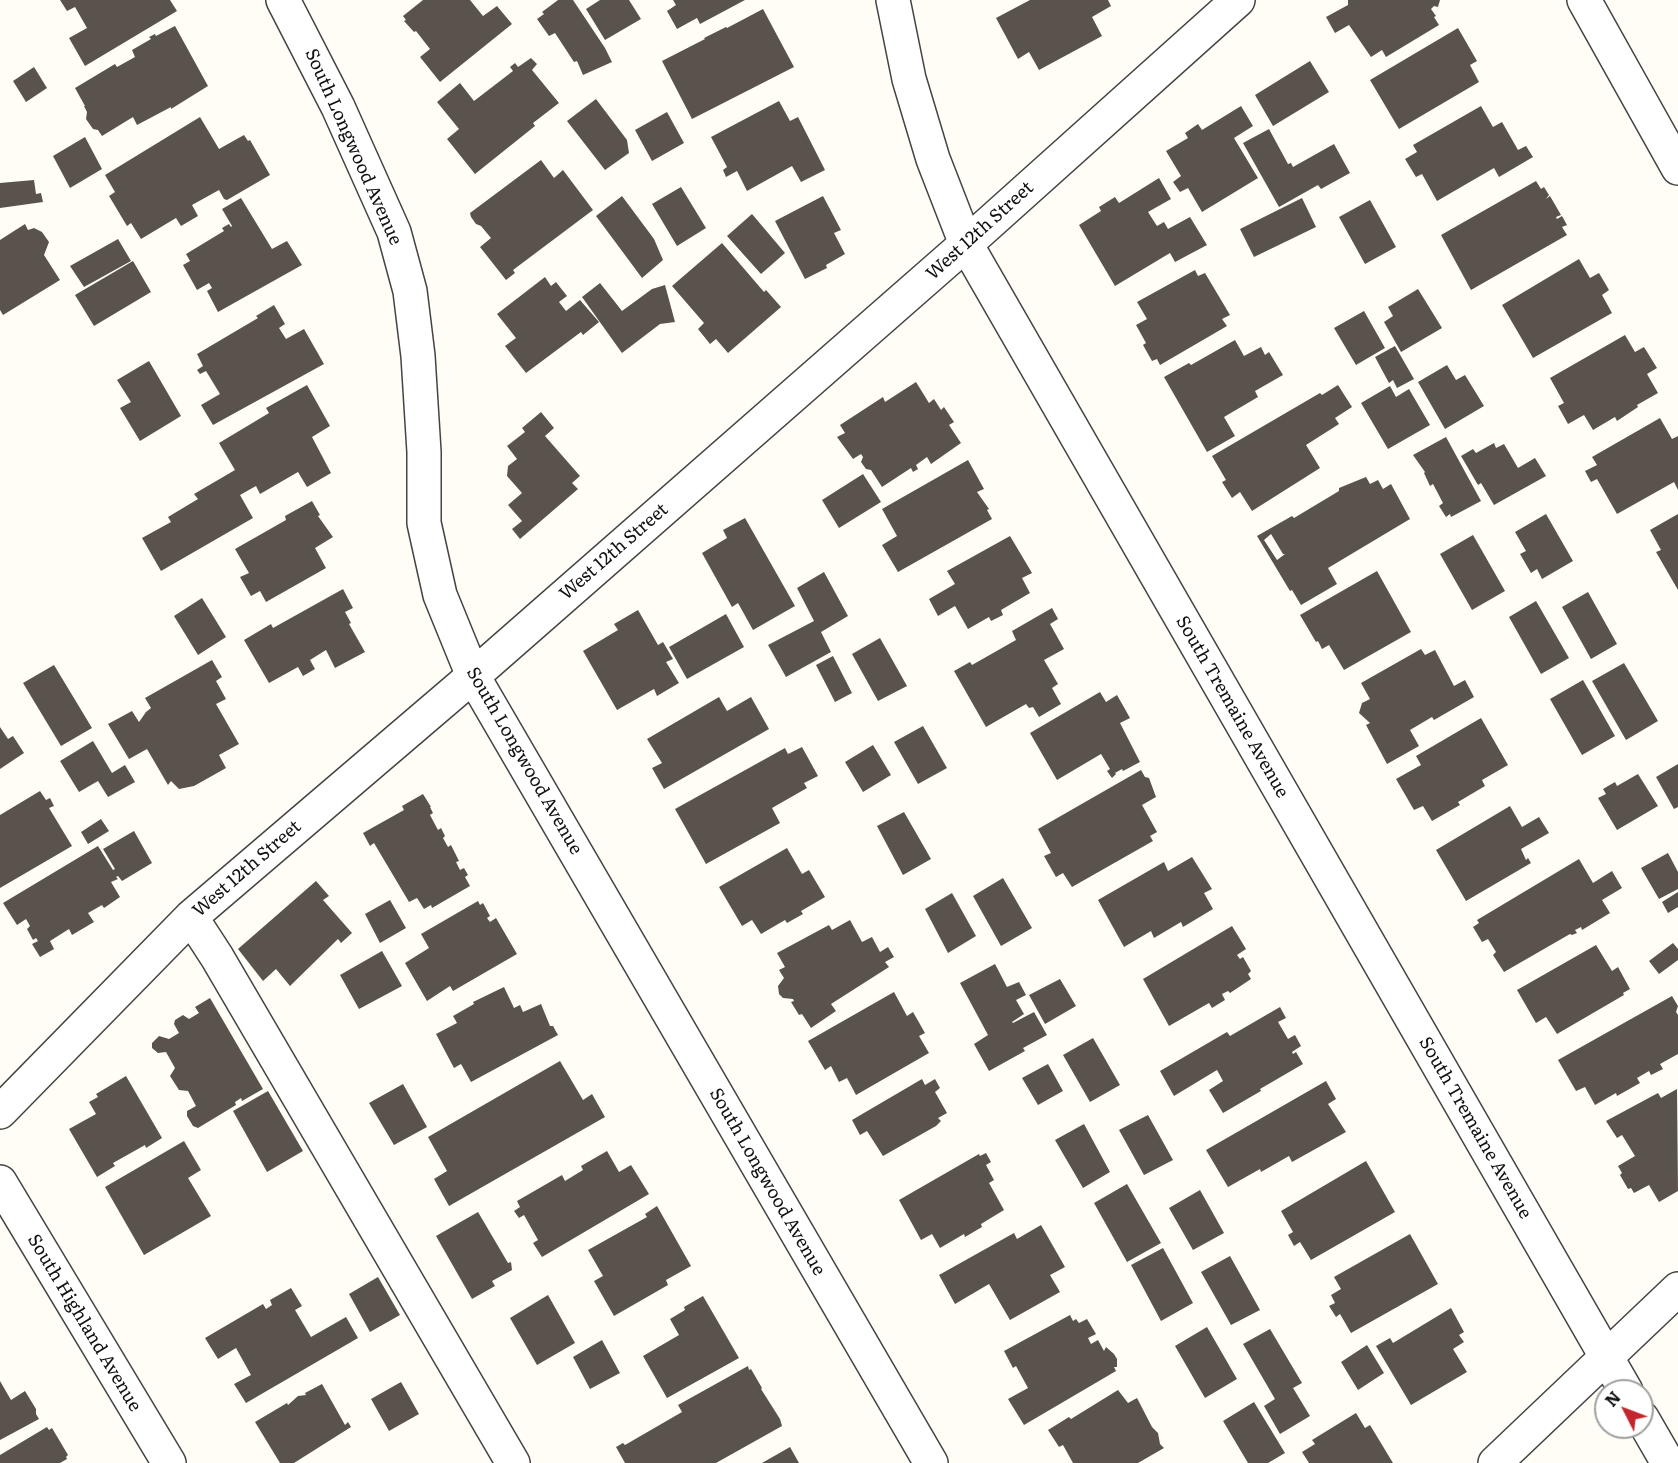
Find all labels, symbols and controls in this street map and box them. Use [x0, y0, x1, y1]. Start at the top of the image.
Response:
street label: South Longwood Avenue [300, 45, 406, 249]
street label: West 12th Street [922, 177, 1038, 285]
street label: West 12th Street [555, 499, 673, 605]
street label: South Tremaine Avenue [1171, 612, 1293, 802]
street label: South Longwood Avenue [461, 663, 587, 859]
street label: West 12th Street [188, 816, 306, 922]
street label: South Tremaine Avenue [1414, 1033, 1536, 1223]
street label: South Longwood Avenue [704, 1084, 830, 1280]
street label: South Highland Avenue [22, 1230, 146, 1416]
north arrow [1594, 1379, 1654, 1439]
text: N [1599, 1385, 1626, 1411]

